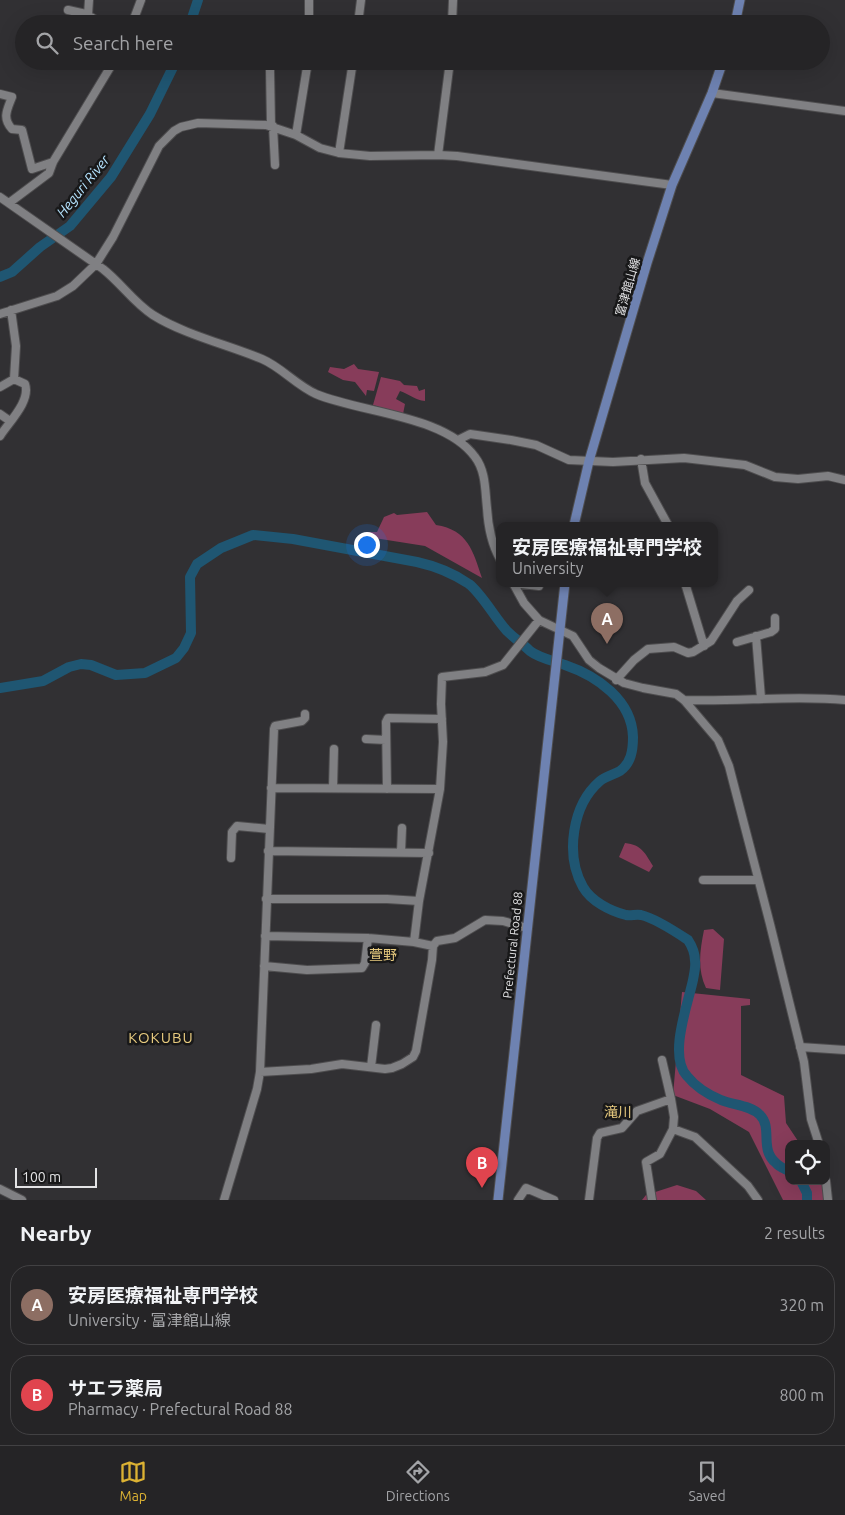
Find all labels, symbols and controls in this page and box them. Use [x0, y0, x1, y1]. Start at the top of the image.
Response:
search box [15, 15, 830, 70]
icon: search [33, 29, 61, 57]
text: Search here [73, 32, 173, 54]
water label: Heguri River [53, 151, 113, 220]
street label: 富津館山線 [613, 256, 642, 317]
popup [496, 522, 718, 587]
your location [354, 532, 380, 558]
text: 安房医療福祉専門学校 [512, 536, 702, 558]
text: University [512, 559, 583, 577]
pin: A [591, 603, 623, 644]
street label: Prefectural Road 88 [500, 891, 525, 999]
district label: 萱野 [369, 947, 397, 963]
district label: KOKUBU [128, 1029, 194, 1046]
district label: 滝川 [604, 1104, 632, 1120]
map controls [785, 1140, 830, 1185]
button: locate [785, 1140, 830, 1185]
pin: B [466, 1147, 498, 1188]
scale bar [15, 1165, 98, 1188]
text: 100 m [22, 1169, 61, 1185]
text: Nearby [20, 1221, 91, 1245]
text: 2 results [764, 1224, 825, 1242]
text: 安房医療福祉専門学校 [68, 1284, 258, 1306]
text: A [31, 1296, 43, 1314]
text: 320 m [779, 1296, 824, 1314]
text: University · 富津館山線 [68, 1311, 231, 1329]
text: サエラ薬局 [68, 1377, 163, 1399]
text: B [32, 1386, 42, 1404]
text: 800 m [779, 1386, 824, 1404]
text: Pharmacy · Prefectural Road 88 [68, 1400, 293, 1418]
tab: Map [119, 1458, 147, 1504]
tab: Directions [386, 1458, 450, 1504]
tab: Saved [688, 1458, 726, 1504]

